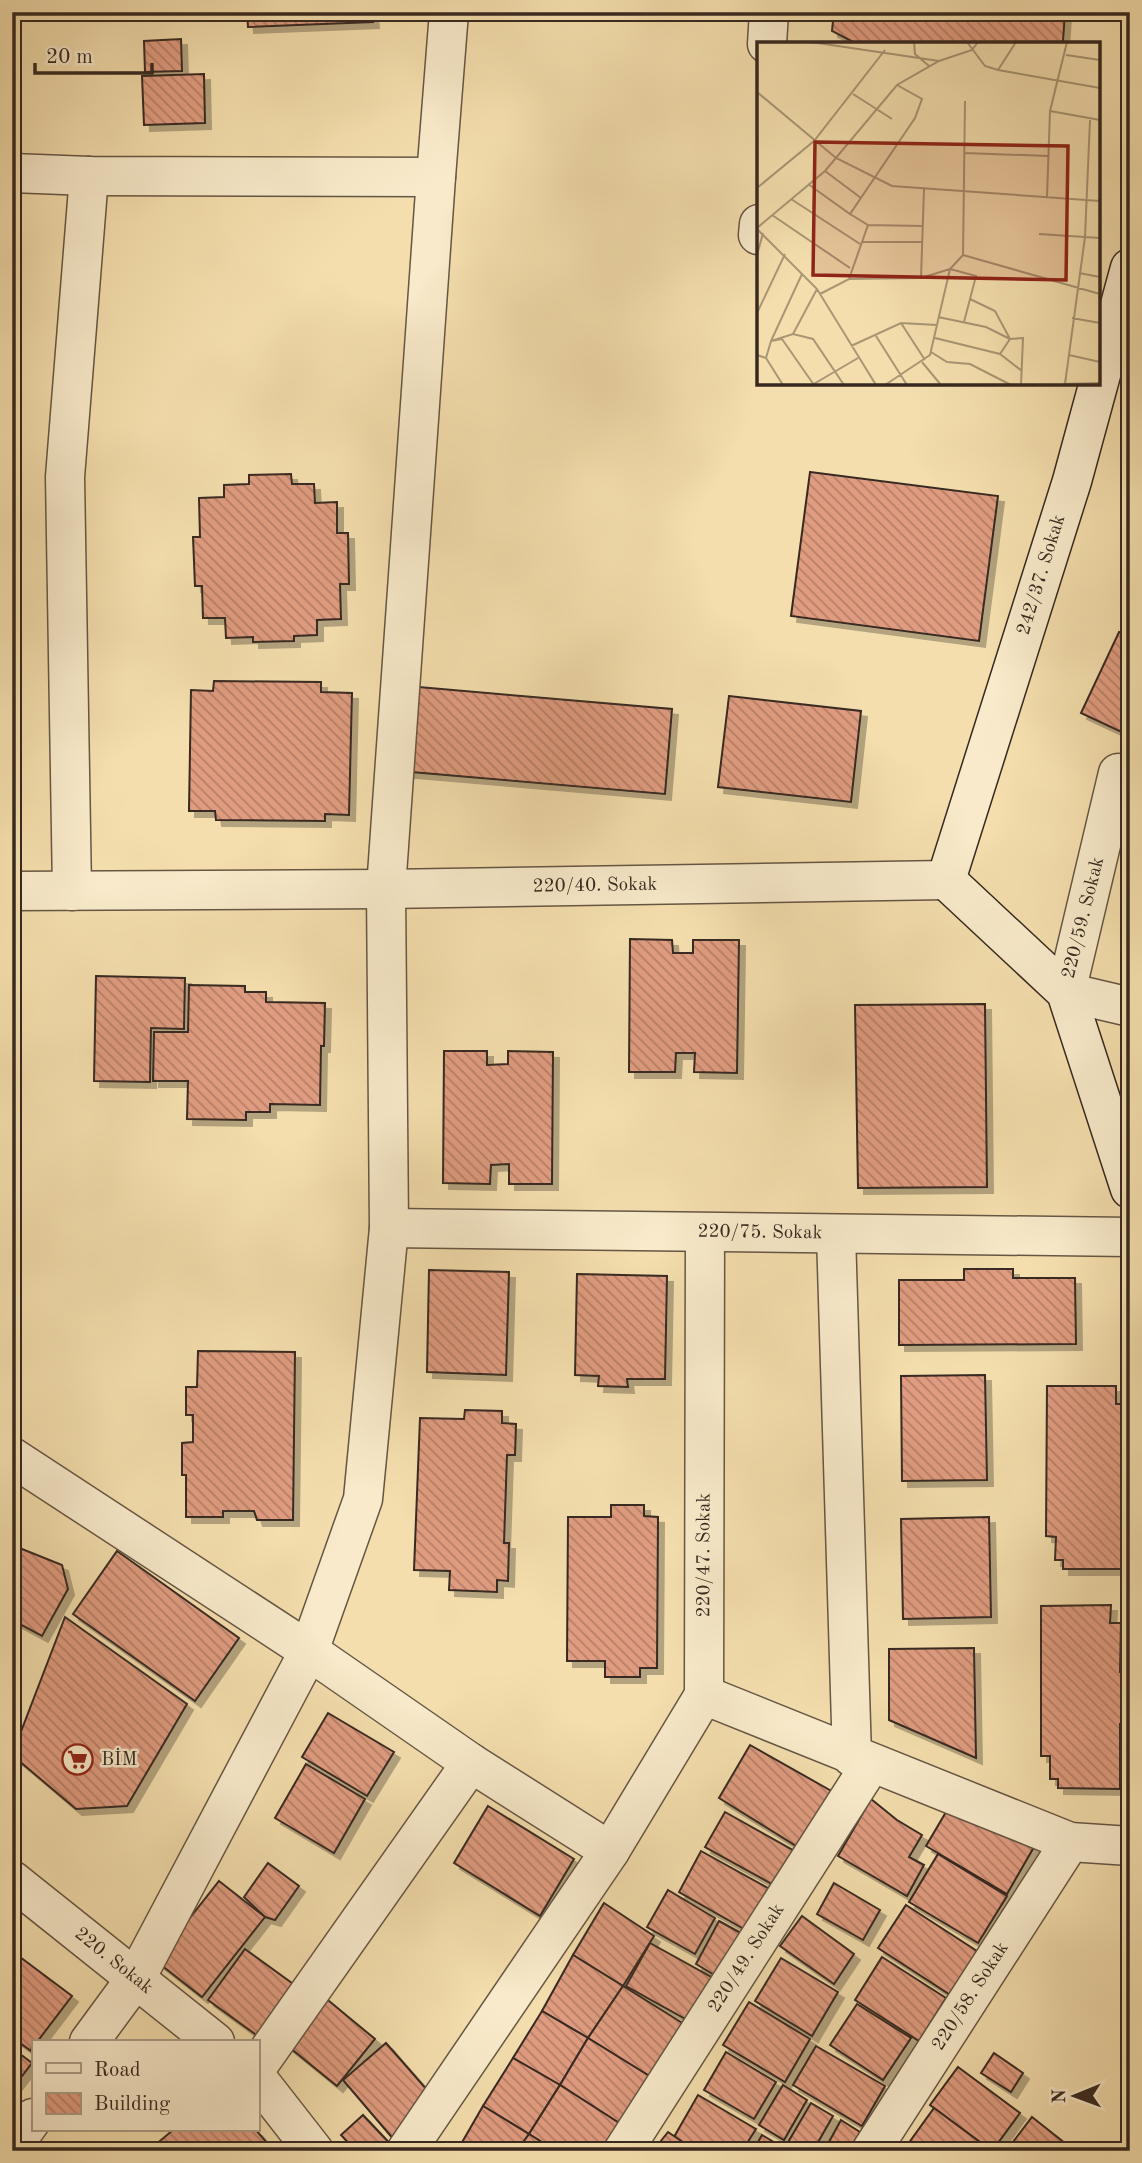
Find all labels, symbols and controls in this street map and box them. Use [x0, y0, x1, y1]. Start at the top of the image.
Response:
scale bar [35, 32, 152, 76]
inset map [757, 42, 1100, 385]
text: 20 m [46, 47, 93, 68]
street label: 242/37. Sokak [1015, 513, 1069, 637]
street label: 220/59. Sokak [1060, 855, 1108, 981]
street label: 220/40. Sokak [532, 875, 658, 896]
street label: 220/75. Sokak [697, 1222, 823, 1243]
street label: 220/47. Sokak [695, 1493, 714, 1618]
supermarket icon: BİM [61, 1743, 95, 1777]
place label: BİM [101, 1748, 138, 1770]
street label: 220/49. Sokak [705, 1900, 788, 2016]
street label: 220. Sokak [71, 1924, 156, 1998]
street label: 220/58. Sokak [929, 1939, 1012, 2054]
legend [32, 2040, 259, 2132]
text: Road [94, 2060, 141, 2081]
north arrow [1040, 2062, 1110, 2132]
text: N [1051, 2088, 1070, 2104]
text: Building [94, 2094, 171, 2115]

